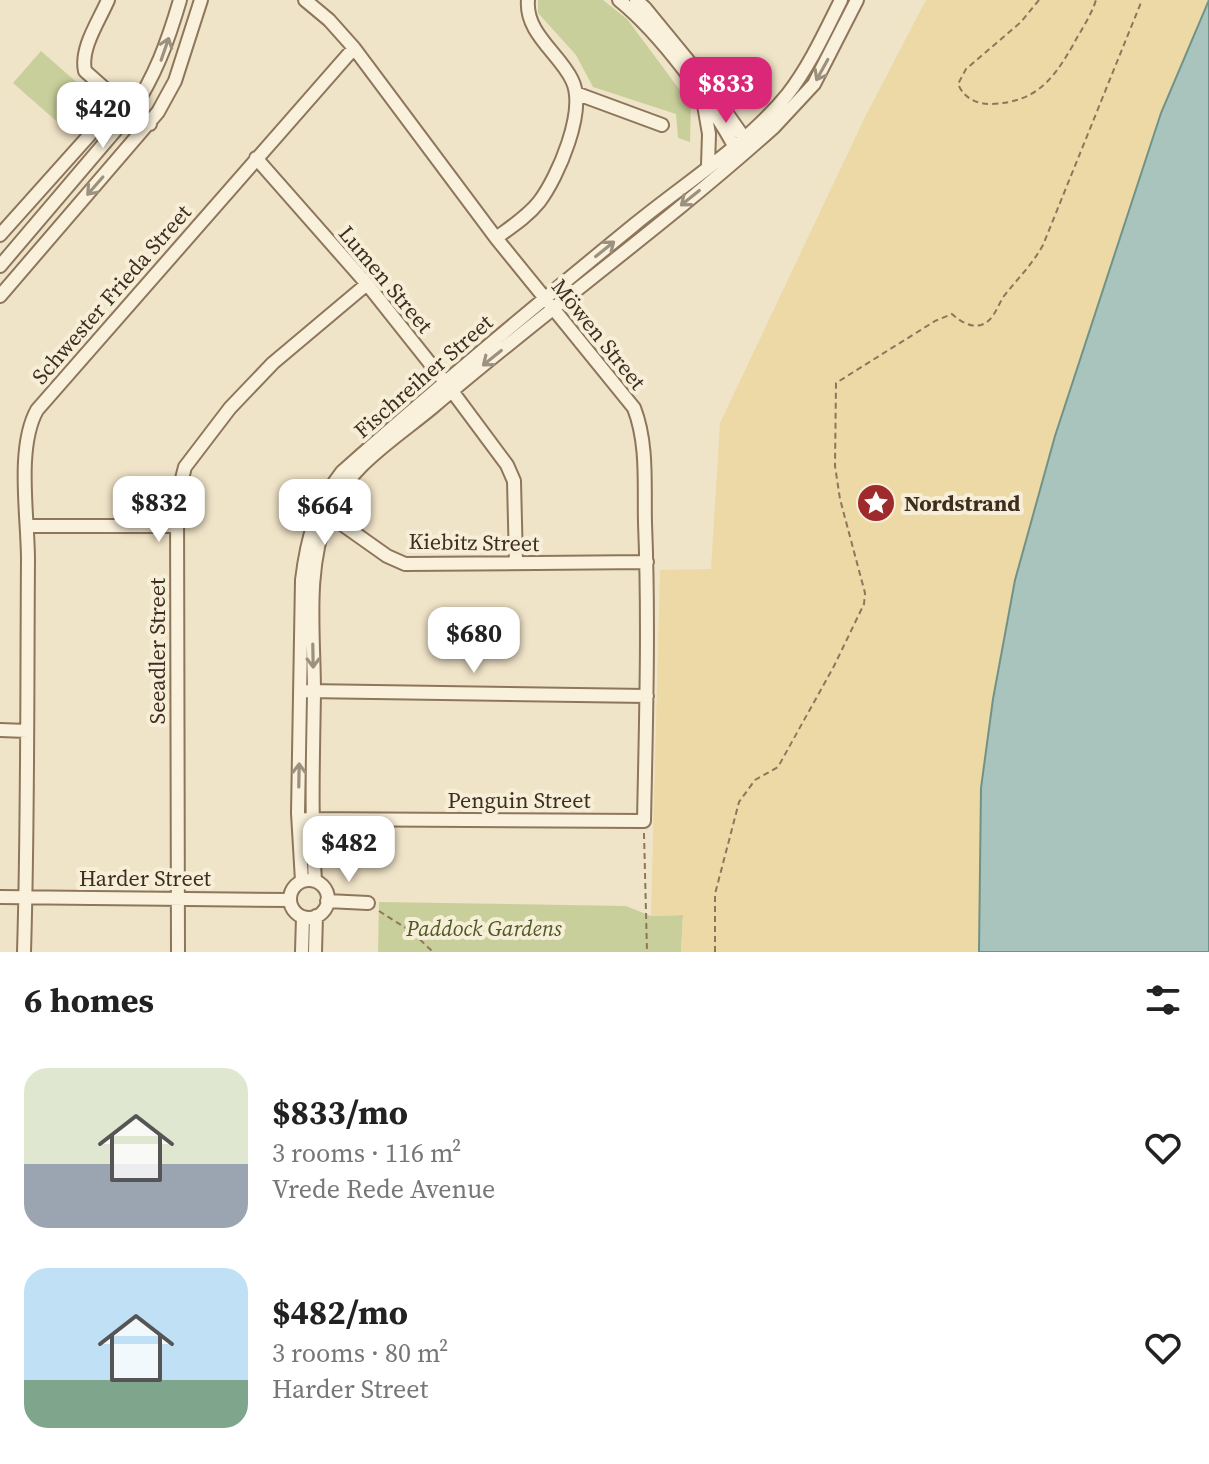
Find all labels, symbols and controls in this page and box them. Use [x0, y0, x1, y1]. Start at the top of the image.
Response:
one-way arrow [158, 36, 173, 61]
pin: $833 [679, 57, 773, 125]
one-way arrow [813, 57, 829, 81]
text: $833 [698, 65, 754, 101]
pin: $420 [56, 82, 150, 150]
text: $420 [75, 90, 131, 126]
one-way arrow [86, 176, 104, 196]
one-way arrow [680, 189, 701, 207]
street label: Schwester Frieda Street [25, 197, 198, 390]
street label: Lumen Street [332, 219, 440, 340]
one-way arrow [594, 240, 614, 258]
street label: Möwen Street [545, 272, 653, 396]
street label: Fischreiher Street [347, 307, 499, 445]
one-way arrow [482, 349, 503, 367]
pin: $832 [112, 476, 206, 544]
pin: $664 [278, 479, 372, 547]
place icon: Nordstrand [855, 482, 897, 524]
text: $832 [131, 484, 187, 520]
text: $664 [297, 487, 353, 523]
place label: Nordstrand [904, 488, 1020, 518]
street label: Kiebitz Street [408, 526, 540, 558]
street label: Seeadler Street [142, 577, 172, 724]
pin: $680 [427, 607, 521, 675]
text: $680 [446, 615, 502, 651]
one-way arrow [305, 642, 321, 669]
one-way arrow [291, 762, 307, 789]
street label: Penguin Street [447, 785, 591, 815]
pin: $482 [302, 816, 396, 884]
text: $482 [321, 824, 377, 860]
street label: Harder Street [79, 863, 212, 893]
park label: Paddock Gardens [405, 913, 562, 943]
text: 6 homes [24, 977, 154, 1023]
icon: filters [1141, 978, 1185, 1022]
text: $833/mo [272, 1089, 408, 1135]
icon: home [88, 1100, 184, 1196]
icon: heart [1141, 1126, 1185, 1170]
text: 3 rooms · 116 m² [272, 1135, 461, 1171]
text: Vrede Rede Avenue [272, 1171, 495, 1207]
text: $482/mo [272, 1289, 408, 1335]
icon: home [88, 1300, 184, 1396]
icon: heart [1141, 1326, 1185, 1370]
text: 3 rooms · 80 m² [272, 1335, 448, 1371]
text: Harder Street [272, 1371, 428, 1407]

